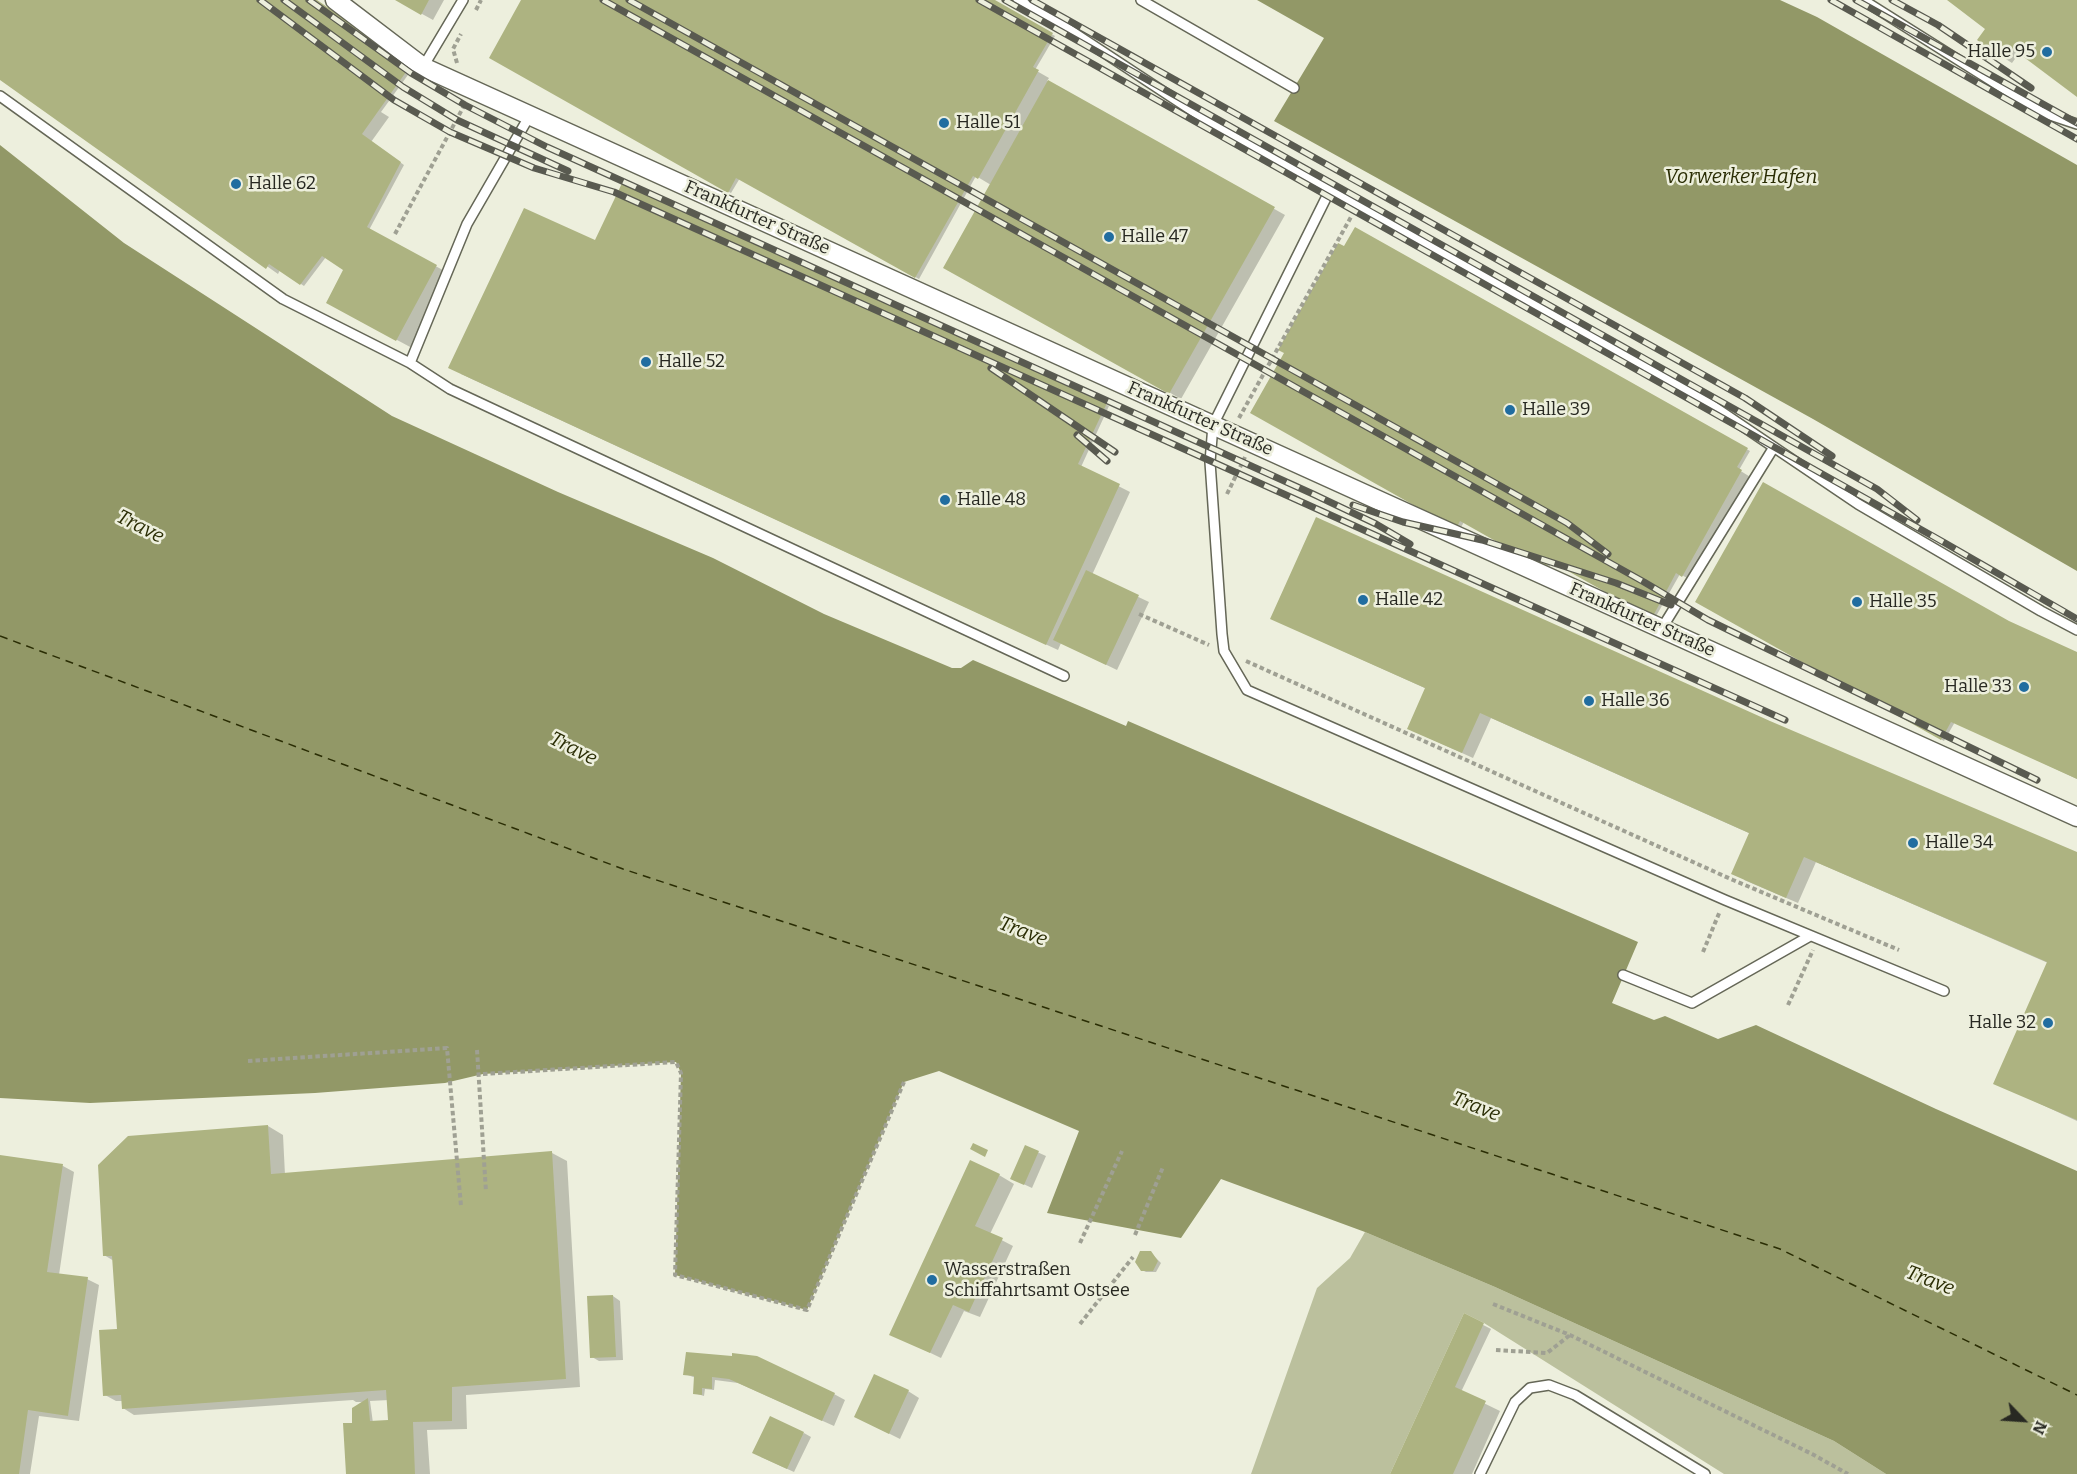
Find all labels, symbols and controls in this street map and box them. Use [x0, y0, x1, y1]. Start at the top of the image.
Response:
place label: Halle 95 [1967, 41, 2035, 63]
marker: Halle 95 [2040, 45, 2054, 59]
place label: Halle 51 [956, 112, 1020, 134]
marker: Halle 51 [937, 116, 951, 130]
water label: Vorwerker Hafen [1665, 165, 1817, 189]
place label: Halle 62 [248, 173, 316, 195]
street label: Frankfurter Straße [681, 176, 833, 260]
marker: Halle 62 [229, 177, 243, 191]
place label: Halle 47 [1121, 226, 1188, 248]
marker: Halle 47 [1102, 230, 1116, 244]
place label: Halle 52 [658, 351, 725, 373]
marker: Halle 52 [639, 355, 653, 369]
street label: Frankfurter Straße [1124, 377, 1276, 461]
place label: Halle 39 [1522, 399, 1590, 421]
marker: Halle 39 [1503, 403, 1517, 417]
place label: Halle 48 [957, 489, 1026, 511]
marker: Halle 48 [938, 493, 952, 507]
water label: Trave [112, 505, 168, 549]
street label: Frankfurter Straße [1566, 578, 1718, 662]
place label: Halle 42 [1375, 589, 1443, 611]
place label: Halle 35 [1869, 591, 1937, 613]
marker: Halle 42 [1356, 593, 1370, 607]
marker: Halle 35 [1850, 595, 1864, 609]
place label: Halle 33 [1944, 676, 2012, 698]
marker: Halle 33 [2017, 680, 2031, 694]
place label: Halle 36 [1601, 690, 1670, 712]
marker: Halle 36 [1582, 694, 1596, 708]
water label: Trave [545, 727, 601, 771]
place label: Halle 34 [1925, 832, 1993, 854]
marker: Halle 34 [1906, 836, 1920, 850]
water label: Trave [996, 912, 1050, 952]
place label: Halle 32 [1968, 1012, 2036, 1034]
marker: Halle 32 [2041, 1016, 2055, 1030]
water label: Trave [1449, 1087, 1503, 1127]
place label: Wasserstraßen Schiffahrtsamt Ostsee [944, 1259, 1130, 1302]
water label: Trave [1903, 1261, 1957, 1301]
marker: Wasserstraßen Schiffahrtsamt Ostsee [925, 1273, 939, 1287]
north arrow [1993, 1390, 2053, 1450]
text: N [2029, 1418, 2051, 1437]

